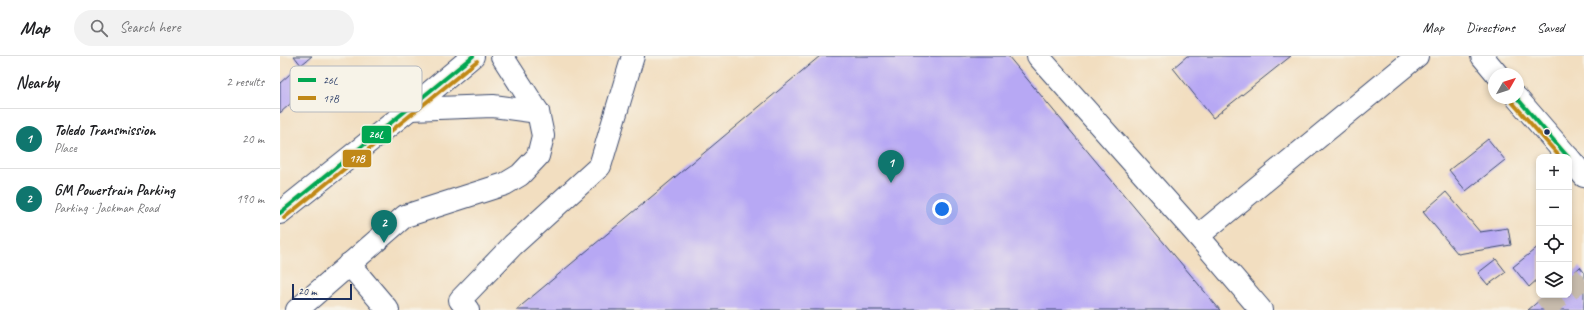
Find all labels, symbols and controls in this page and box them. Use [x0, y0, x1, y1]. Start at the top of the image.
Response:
search box [74, 10, 354, 46]
text: Map [20, 16, 50, 40]
icon: search [88, 17, 110, 39]
text: Search here [120, 18, 181, 37]
text: Map [1423, 19, 1444, 36]
text: Directions [1466, 19, 1515, 36]
text: Saved [1537, 19, 1564, 36]
legend [290, 66, 422, 112]
north arrow [1488, 68, 1524, 104]
text: Nearby [16, 72, 59, 93]
text: 26L [323, 73, 338, 87]
text: 2 results [226, 74, 264, 90]
text: 17B [323, 91, 340, 105]
text: Toledo Transmission [54, 121, 155, 140]
line badge: 26L [361, 125, 392, 144]
text: 26L [369, 127, 385, 141]
unlabelled marker [1542, 127, 1552, 137]
text: 1 [26, 131, 32, 147]
text: 20 m [242, 131, 264, 147]
text: Place [54, 140, 77, 156]
line badge: 17B [342, 149, 372, 168]
pin: 1 [878, 150, 904, 183]
text: 17B [349, 151, 366, 165]
map controls [1536, 154, 1572, 298]
button: + [1536, 154, 1572, 190]
text: GM Powertrain Parking [54, 181, 175, 200]
button: − [1536, 190, 1572, 226]
text: 2 [26, 191, 32, 207]
text: 190 m [236, 191, 264, 207]
your location [932, 199, 952, 219]
text: Parking · Jackman Road [54, 200, 159, 216]
pin: 2 [371, 210, 397, 243]
button: locate [1536, 226, 1572, 262]
button: layers [1536, 262, 1572, 298]
scale bar [292, 282, 352, 301]
text: 20 m [298, 284, 317, 298]

